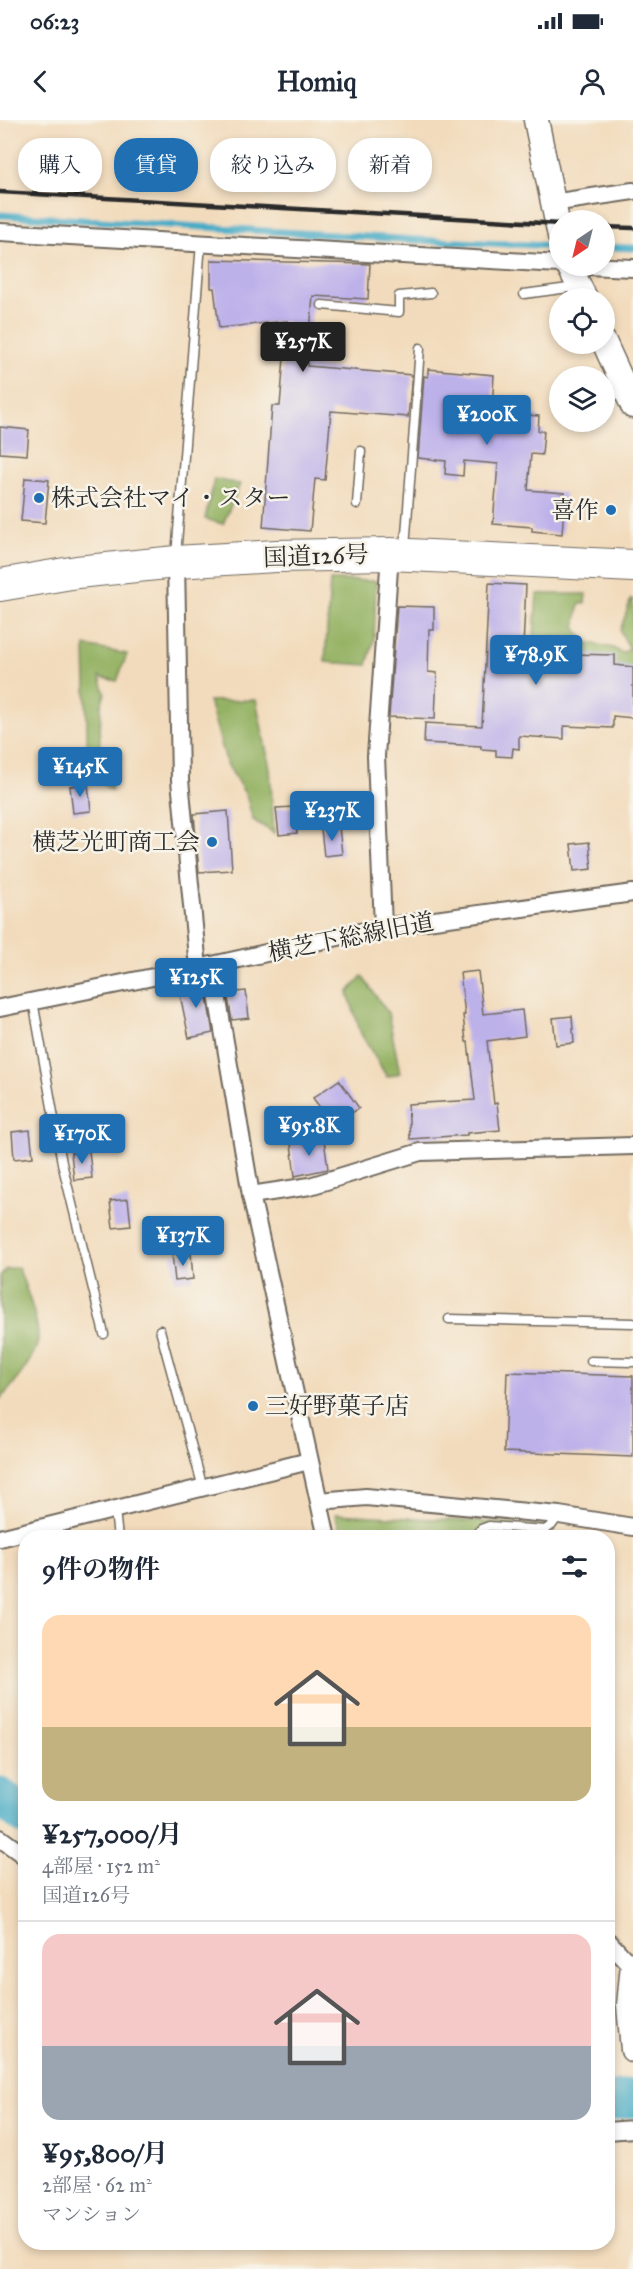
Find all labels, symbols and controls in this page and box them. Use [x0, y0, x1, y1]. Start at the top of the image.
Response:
text: 06:23 [30, 8, 79, 35]
icon: back [24, 65, 57, 98]
text: Homiq [277, 65, 356, 98]
icon: person [576, 65, 609, 98]
chip: 購入 [18, 138, 102, 192]
chip: 賃貸 [114, 138, 198, 192]
chip: 絞り込み [210, 138, 336, 192]
chip: 新着 [348, 138, 432, 192]
north arrow [549, 210, 615, 276]
map controls [549, 210, 615, 432]
button: locate [549, 288, 615, 354]
pin: ¥257K [261, 322, 345, 373]
text: ¥257K [274, 329, 332, 353]
button: layers [549, 366, 615, 432]
pin: ¥200K [445, 395, 529, 446]
text: ¥200K [457, 402, 517, 426]
place label: 株式会社マイ・スター [51, 483, 291, 513]
marker: 株式会社マイ・スター [32, 491, 46, 505]
place label: 喜作 [551, 495, 599, 525]
marker: 喜作 [604, 503, 618, 517]
street label: 国道126号 [263, 539, 369, 573]
pin: ¥78.9K [487, 635, 585, 686]
text: ¥78.9K [504, 642, 568, 666]
pin: ¥145K [38, 747, 122, 798]
text: ¥145K [52, 754, 108, 778]
pin: ¥237K [290, 791, 374, 842]
text: ¥237K [304, 798, 360, 822]
place label: 横芝光町商工会 [32, 827, 200, 857]
marker: 横芝光町商工会 [205, 835, 219, 849]
street label: 横芝下総線旧道 [266, 906, 436, 968]
pin: ¥125K [154, 958, 238, 1009]
text: ¥125K [169, 965, 223, 989]
pin: ¥95.8K [260, 1106, 358, 1157]
text: ¥95.8K [278, 1113, 340, 1137]
pin: ¥170K [40, 1114, 124, 1165]
text: ¥170K [53, 1121, 111, 1145]
pin: ¥137K [141, 1216, 225, 1267]
text: ¥137K [156, 1223, 210, 1247]
place label: 三好野菓子店 [265, 1391, 409, 1421]
marker: 三好野菓子店 [246, 1399, 260, 1413]
icon: filters [558, 1550, 591, 1583]
text: 9件の物件 [42, 1553, 160, 1585]
icon: home [263, 1654, 371, 1762]
text: ¥257,000/月 [42, 1818, 182, 1850]
text: 4部屋 · 152 m² [42, 1854, 160, 1878]
text: 国道126号 [42, 1883, 130, 1907]
icon: home [263, 1973, 371, 2081]
text: ¥95,800/月 [42, 2137, 168, 2169]
text: 2部屋 · 62 m² [42, 2173, 152, 2197]
text: マンション [42, 2202, 141, 2226]

